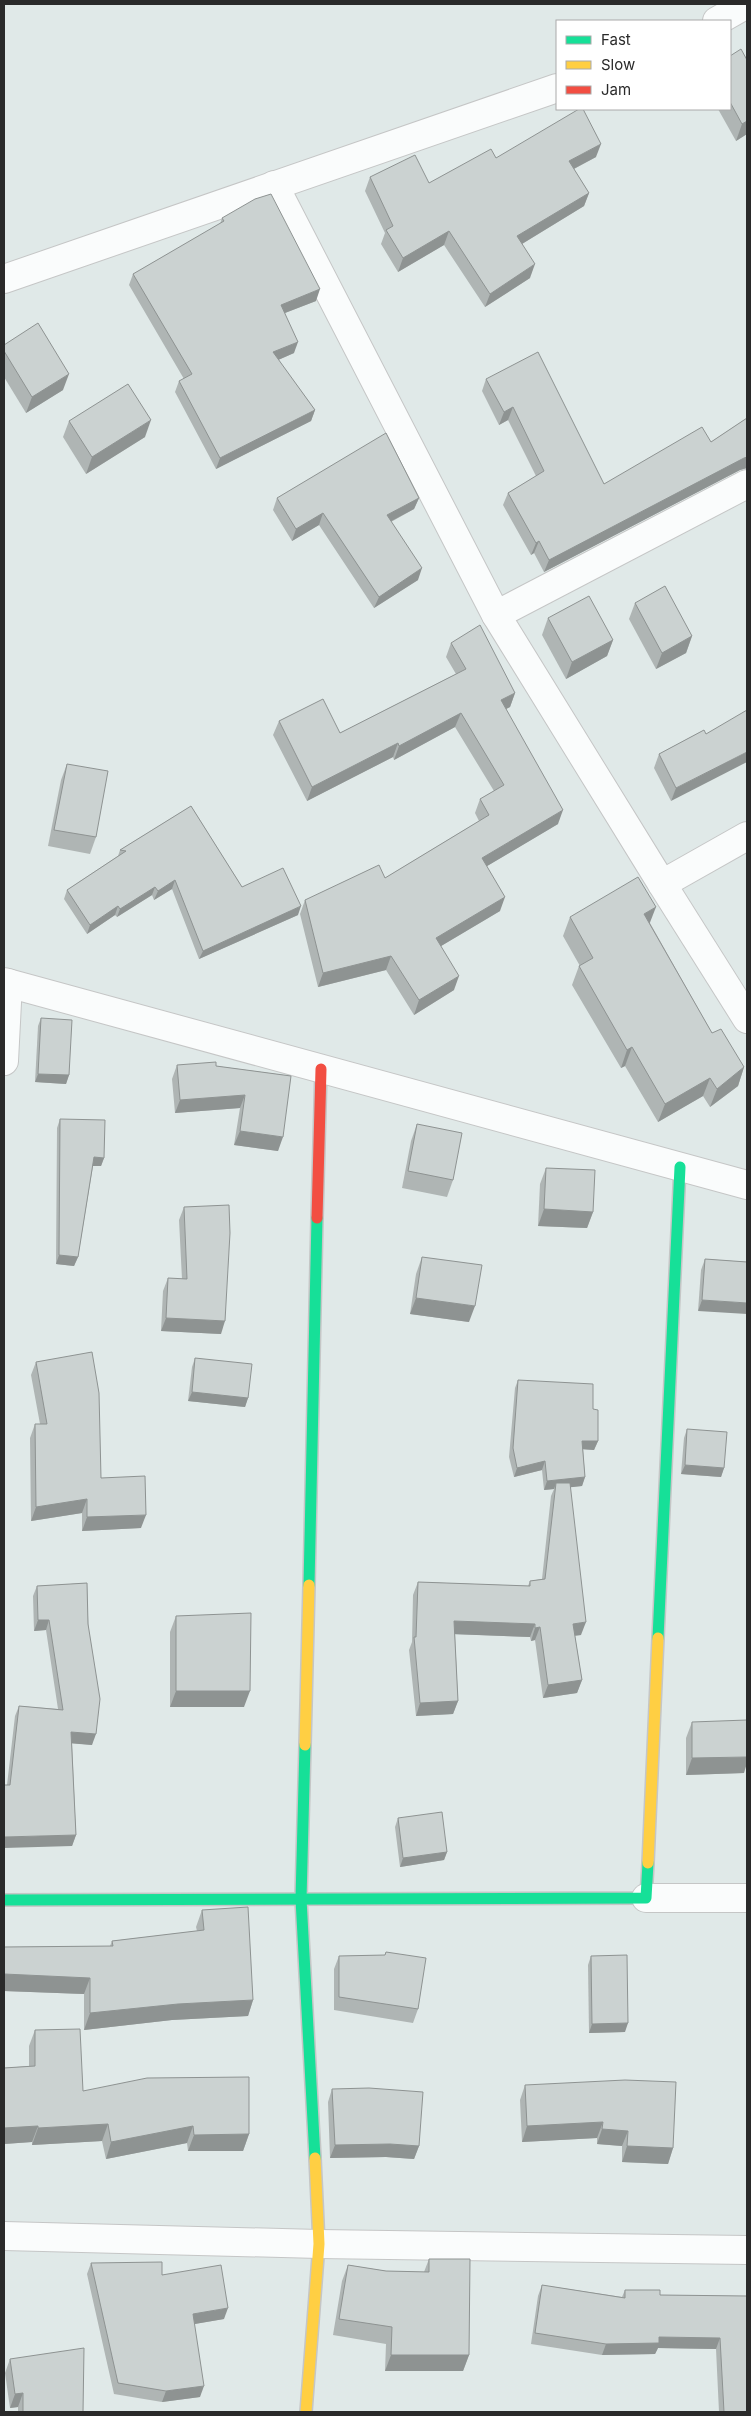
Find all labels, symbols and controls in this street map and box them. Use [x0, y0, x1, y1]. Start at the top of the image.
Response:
legend [556, 20, 731, 110]
text: Fast [601, 30, 631, 49]
text: Slow [601, 55, 635, 74]
text: Jam [601, 80, 631, 99]

